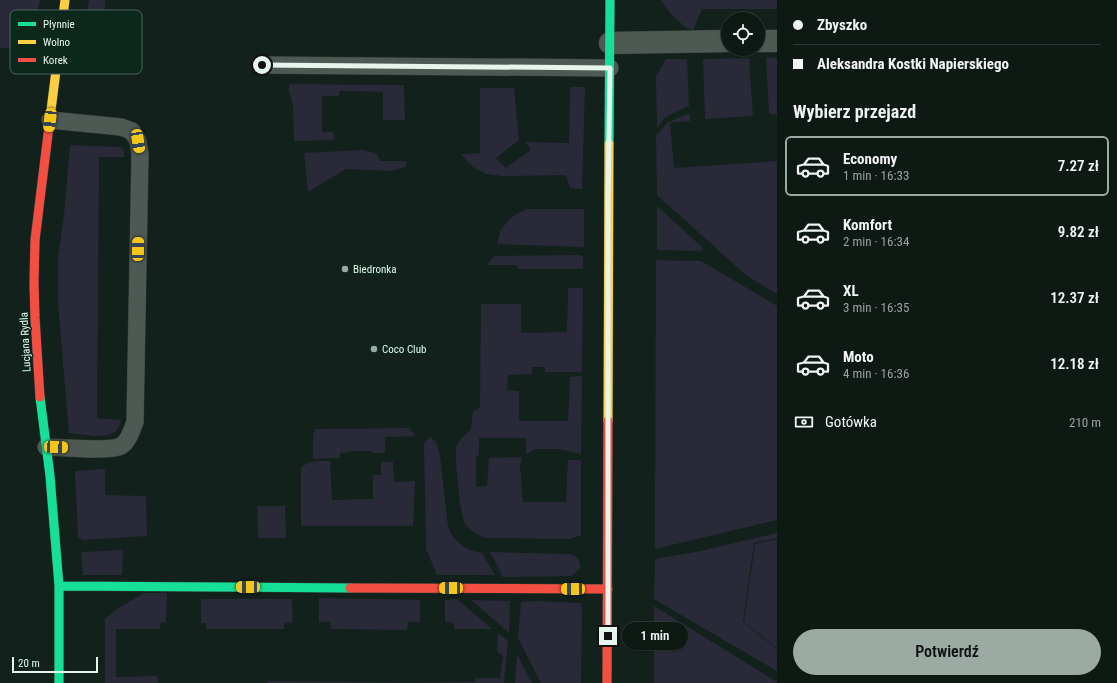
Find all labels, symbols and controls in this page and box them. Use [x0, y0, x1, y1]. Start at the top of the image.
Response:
legend [10, 10, 142, 74]
map controls [721, 12, 765, 56]
button: locate [721, 12, 765, 56]
text: Zbyszko [817, 16, 867, 34]
text: Płynnie [43, 18, 75, 31]
text: Wolno [43, 36, 71, 49]
text: Korek [43, 54, 68, 67]
text: Aleksandra Kostki Napierskiego [817, 55, 1009, 73]
route start [253, 56, 271, 74]
text: Wybierz przejazd [793, 101, 916, 122]
car [43, 107, 57, 133]
car [130, 128, 146, 154]
icon: car [795, 148, 831, 184]
text: Economy [843, 150, 897, 168]
text: 7.27 zł [1058, 157, 1099, 175]
text: 1 min · 16:33 [843, 168, 909, 183]
icon: car [795, 214, 831, 250]
text: Komfort [843, 216, 892, 234]
text: 9.82 zł [1058, 223, 1099, 241]
text: 2 min · 16:34 [843, 234, 909, 249]
car [132, 237, 144, 261]
place label: Biedronka [353, 263, 396, 276]
marker: Biedronka [340, 264, 350, 274]
icon: car [795, 280, 831, 316]
text: XL [843, 282, 859, 300]
text: 12.37 zł [1050, 289, 1099, 307]
text: 3 min · 16:35 [843, 300, 909, 315]
street label: Lucjana Rydla [17, 312, 34, 372]
place label: Coco Club [382, 343, 426, 356]
marker: Coco Club [369, 344, 379, 354]
icon: car [795, 346, 831, 382]
text: Moto [843, 348, 874, 366]
text: 12.18 zł [1050, 355, 1099, 373]
text: 4 min · 16:36 [843, 366, 909, 381]
icon: cash [793, 411, 815, 433]
text: Gotówka [825, 413, 877, 431]
text: 210 m [1069, 415, 1101, 430]
car [44, 441, 68, 453]
car [236, 581, 260, 593]
car [439, 582, 463, 594]
car [561, 583, 585, 595]
callout: 1 min [622, 622, 688, 650]
route end [599, 627, 617, 645]
text: 1 min [641, 628, 669, 643]
button: Potwierdź [793, 629, 1101, 675]
scale bar [12, 655, 98, 674]
text: 20 m [18, 657, 40, 670]

